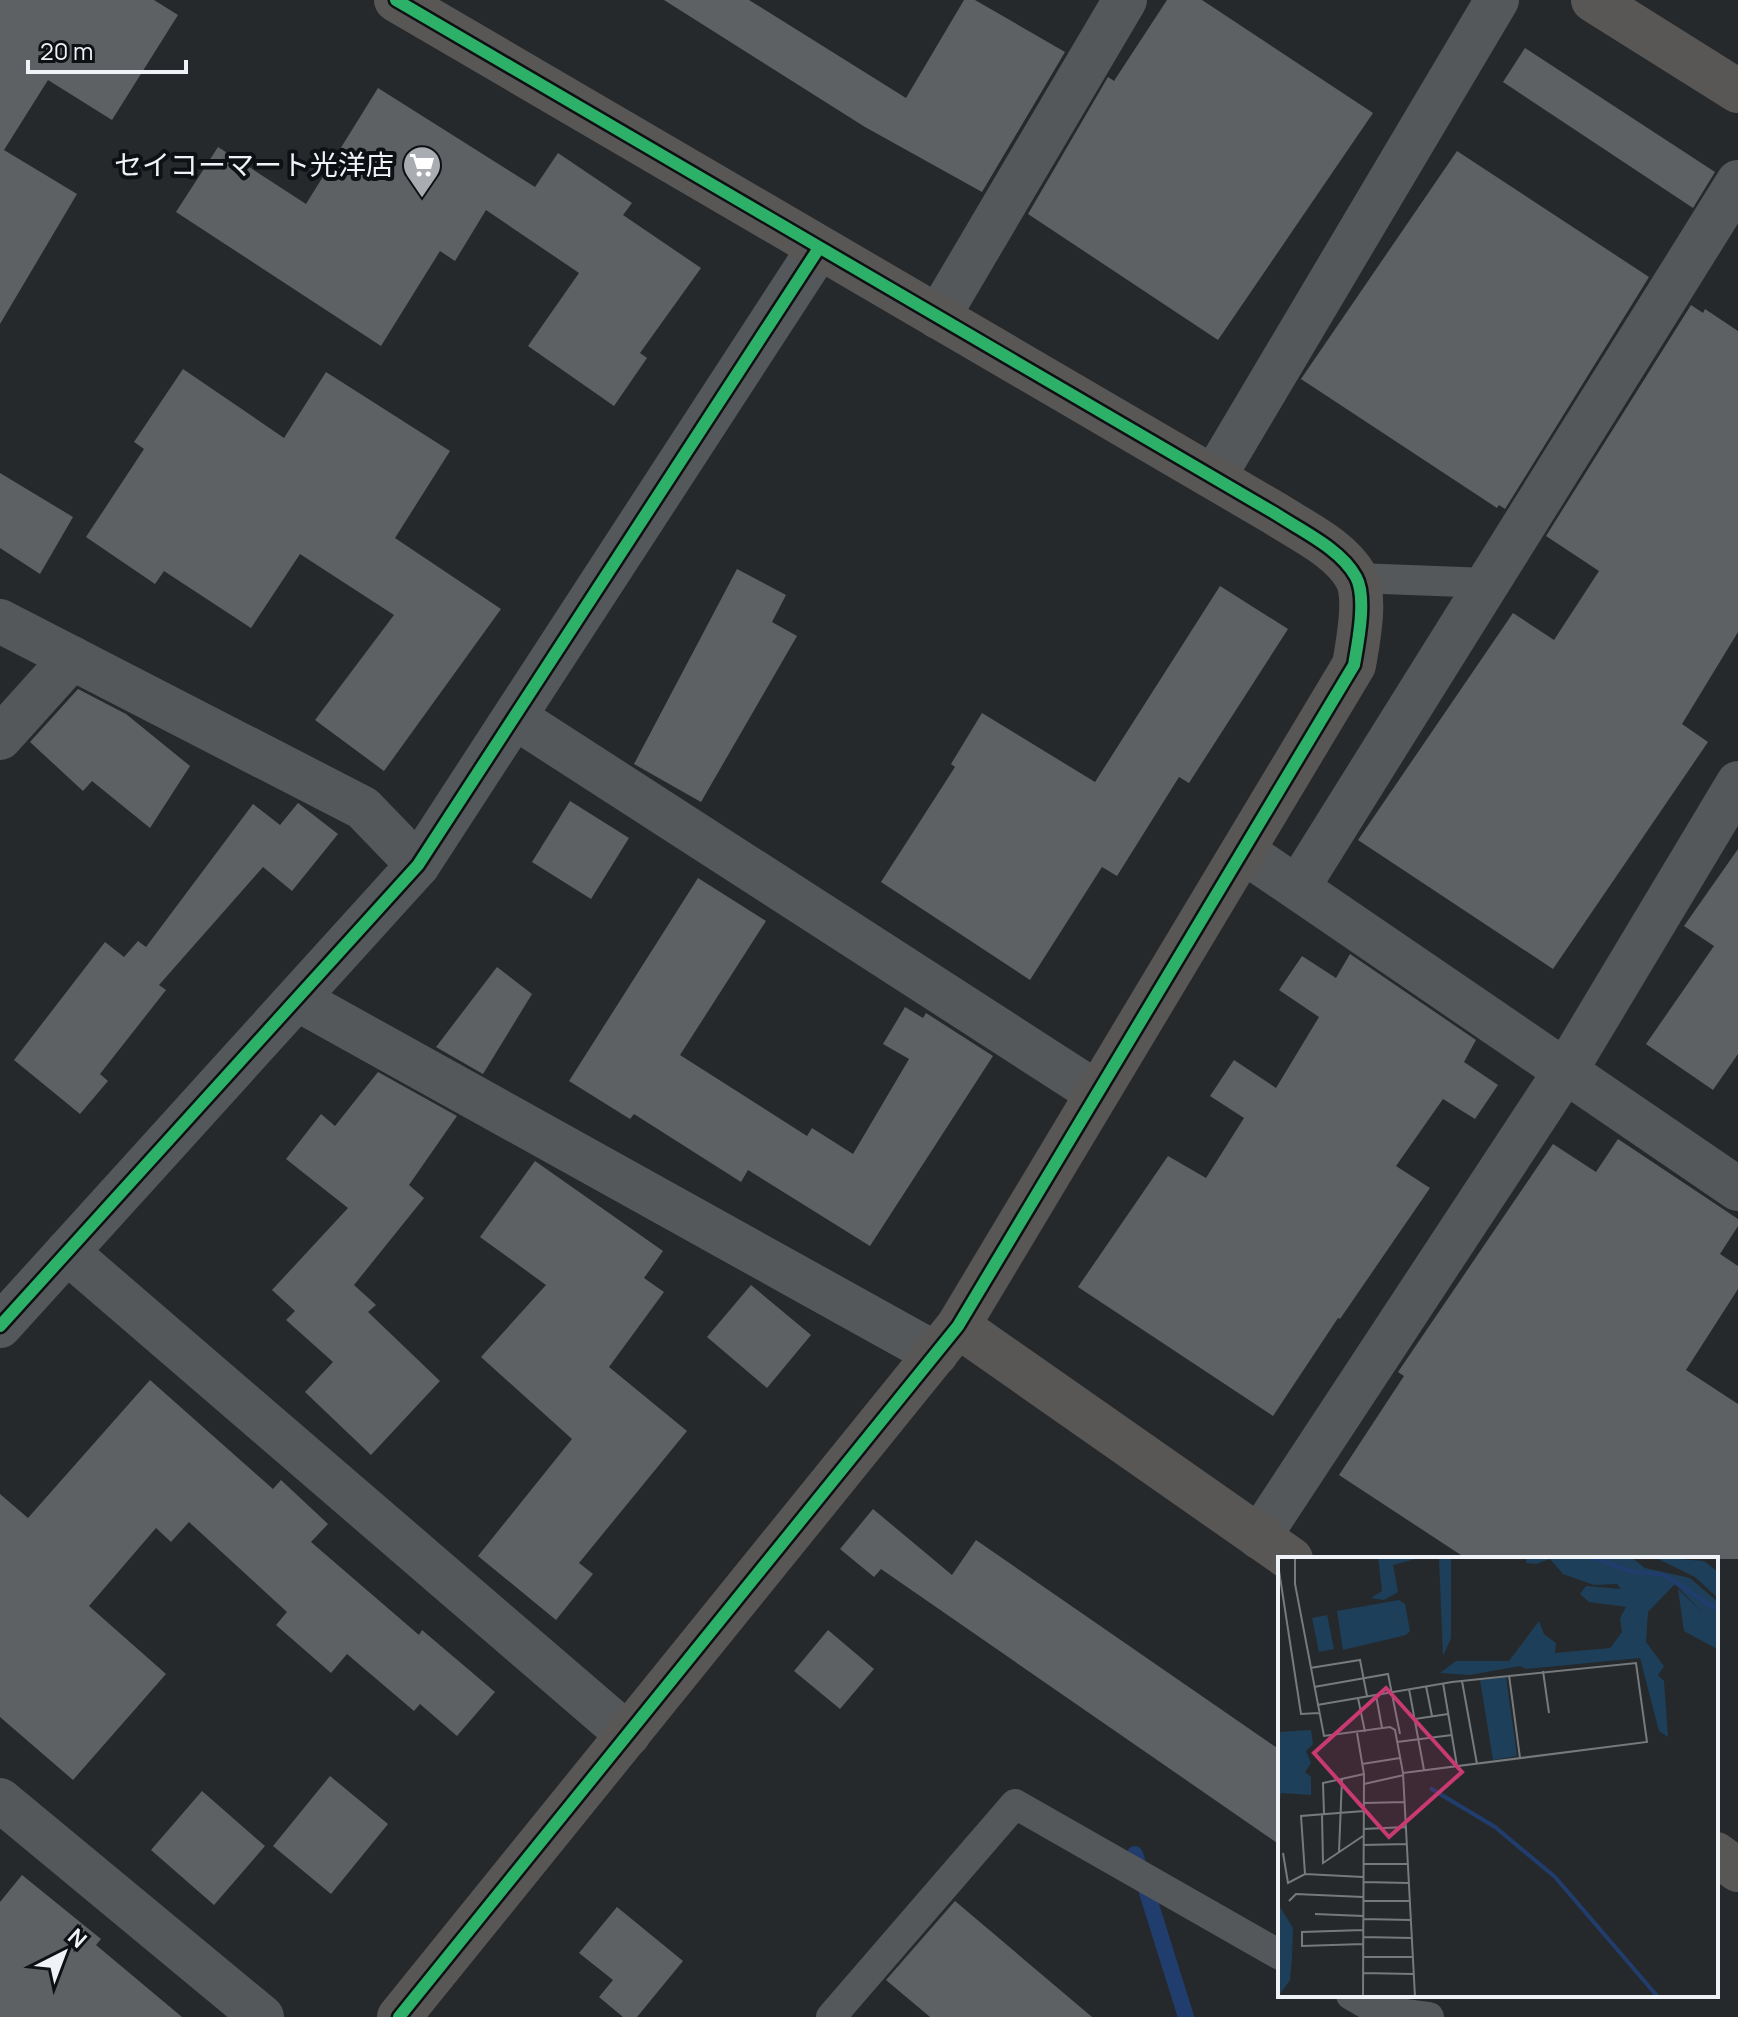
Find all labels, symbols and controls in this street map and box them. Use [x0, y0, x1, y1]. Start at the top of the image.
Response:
scale bar [28, 24, 186, 74]
text: 20 m [40, 34, 93, 67]
supermarket icon: セイコーマート光洋店 [401, 144, 443, 199]
place label: セイコーマート光洋店 [114, 145, 394, 183]
inset map [1278, 1557, 1718, 1997]
north arrow [24, 1913, 104, 1993]
text: N [61, 1922, 93, 1955]

